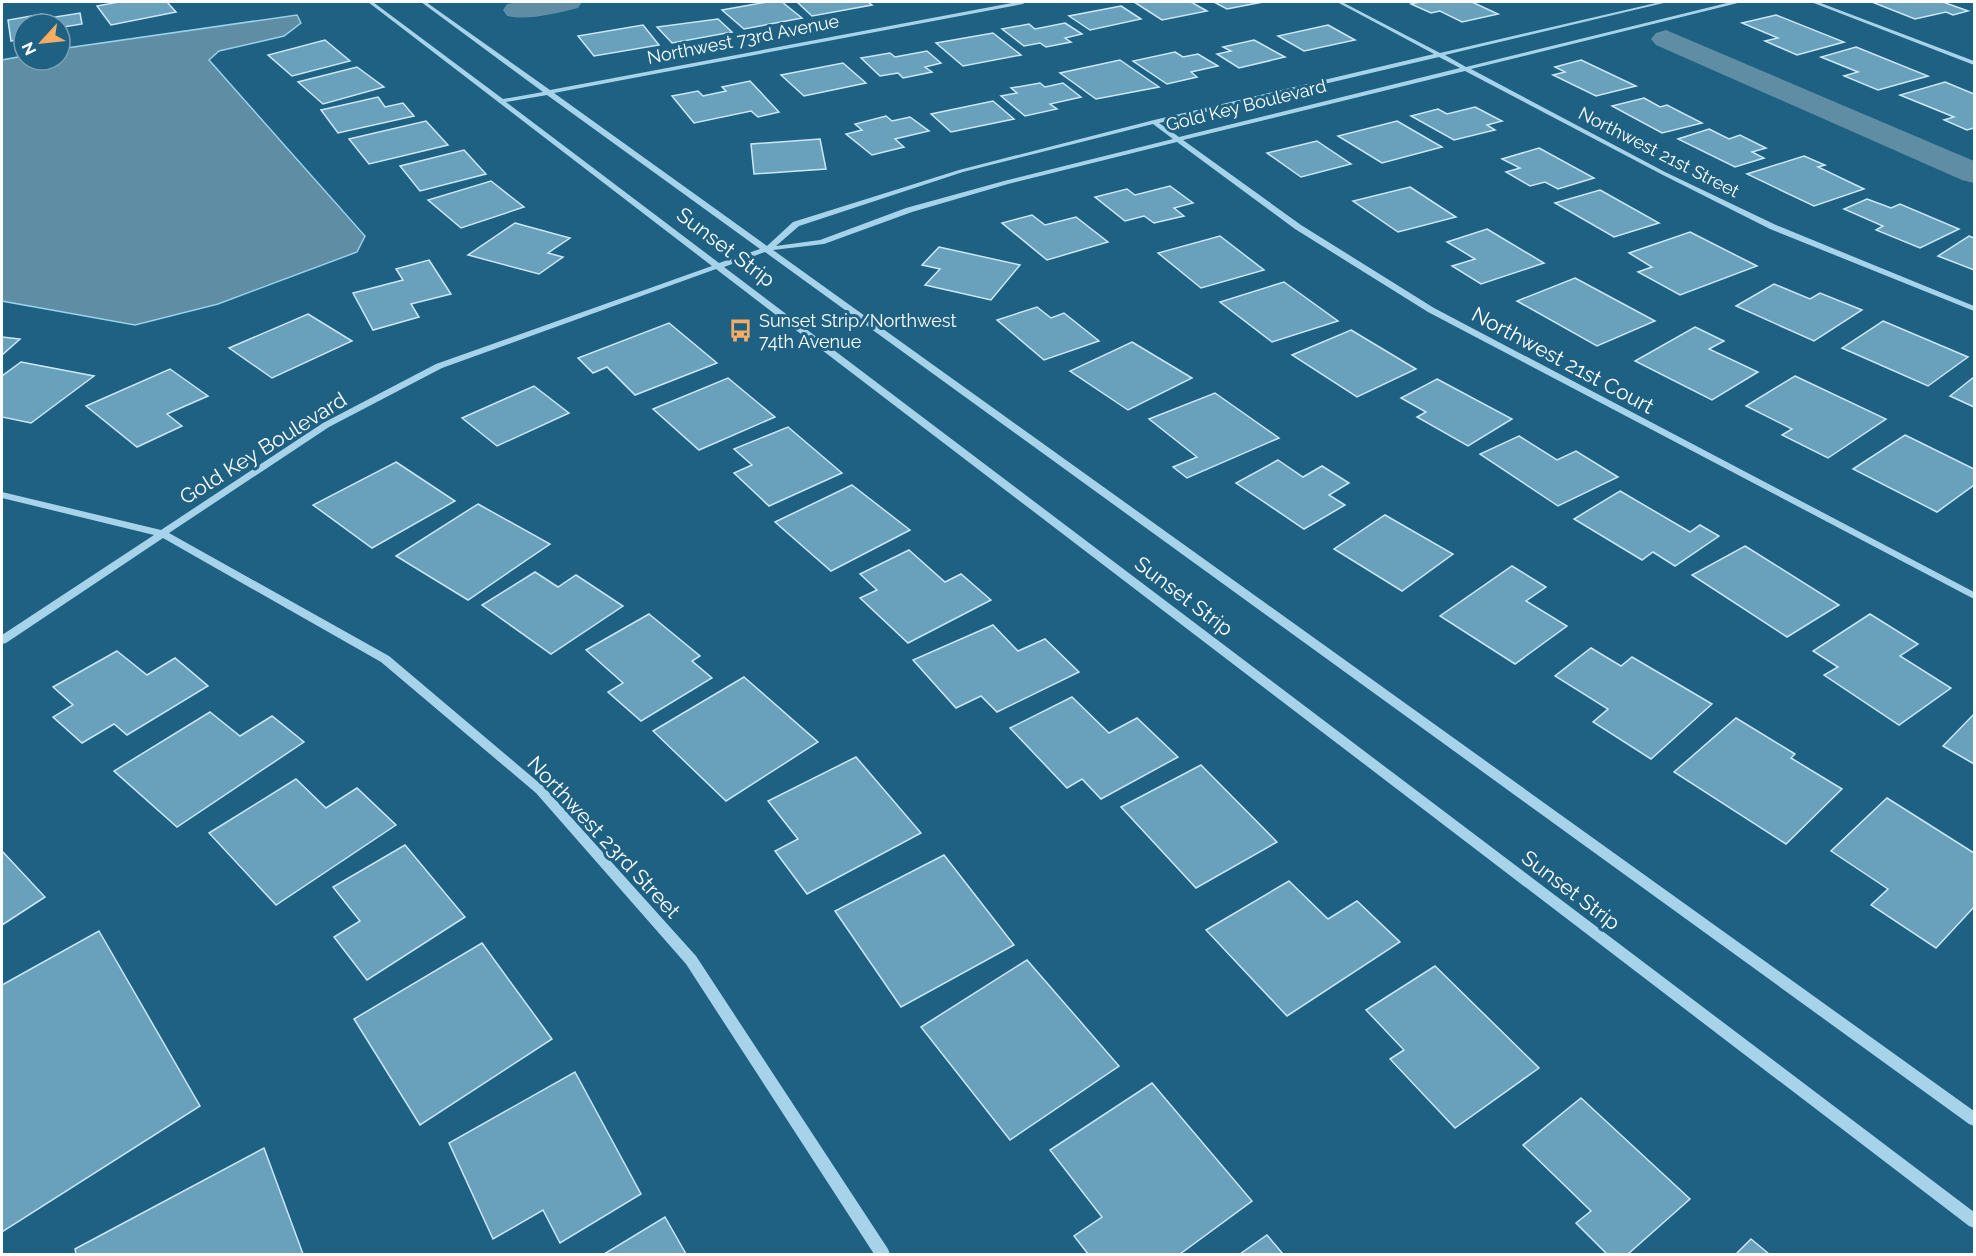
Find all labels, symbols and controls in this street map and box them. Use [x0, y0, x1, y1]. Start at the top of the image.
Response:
street label: Northwest 73rd Avenue [645, 10, 841, 68]
north arrow [12, 12, 72, 72]
text: N [18, 39, 40, 58]
street label: Gold Key Boulevard [1164, 75, 1328, 135]
street label: Northwest 21st Street [1575, 102, 1743, 202]
street label: Sunset Strip [672, 202, 780, 292]
street label: Northwest 21st Court [1468, 301, 1658, 419]
place label: Sunset Strip/Northwest 74th Avenue [759, 310, 956, 352]
bus stop icon: Sunset Strip/Northwest 74th Avenue [728, 317, 754, 343]
street label: Gold Key Boulevard [175, 387, 351, 509]
street label: Sunset Strip [1130, 551, 1238, 641]
street label: Northwest 23rd Street [522, 751, 686, 923]
street label: Sunset Strip [1517, 845, 1625, 935]

